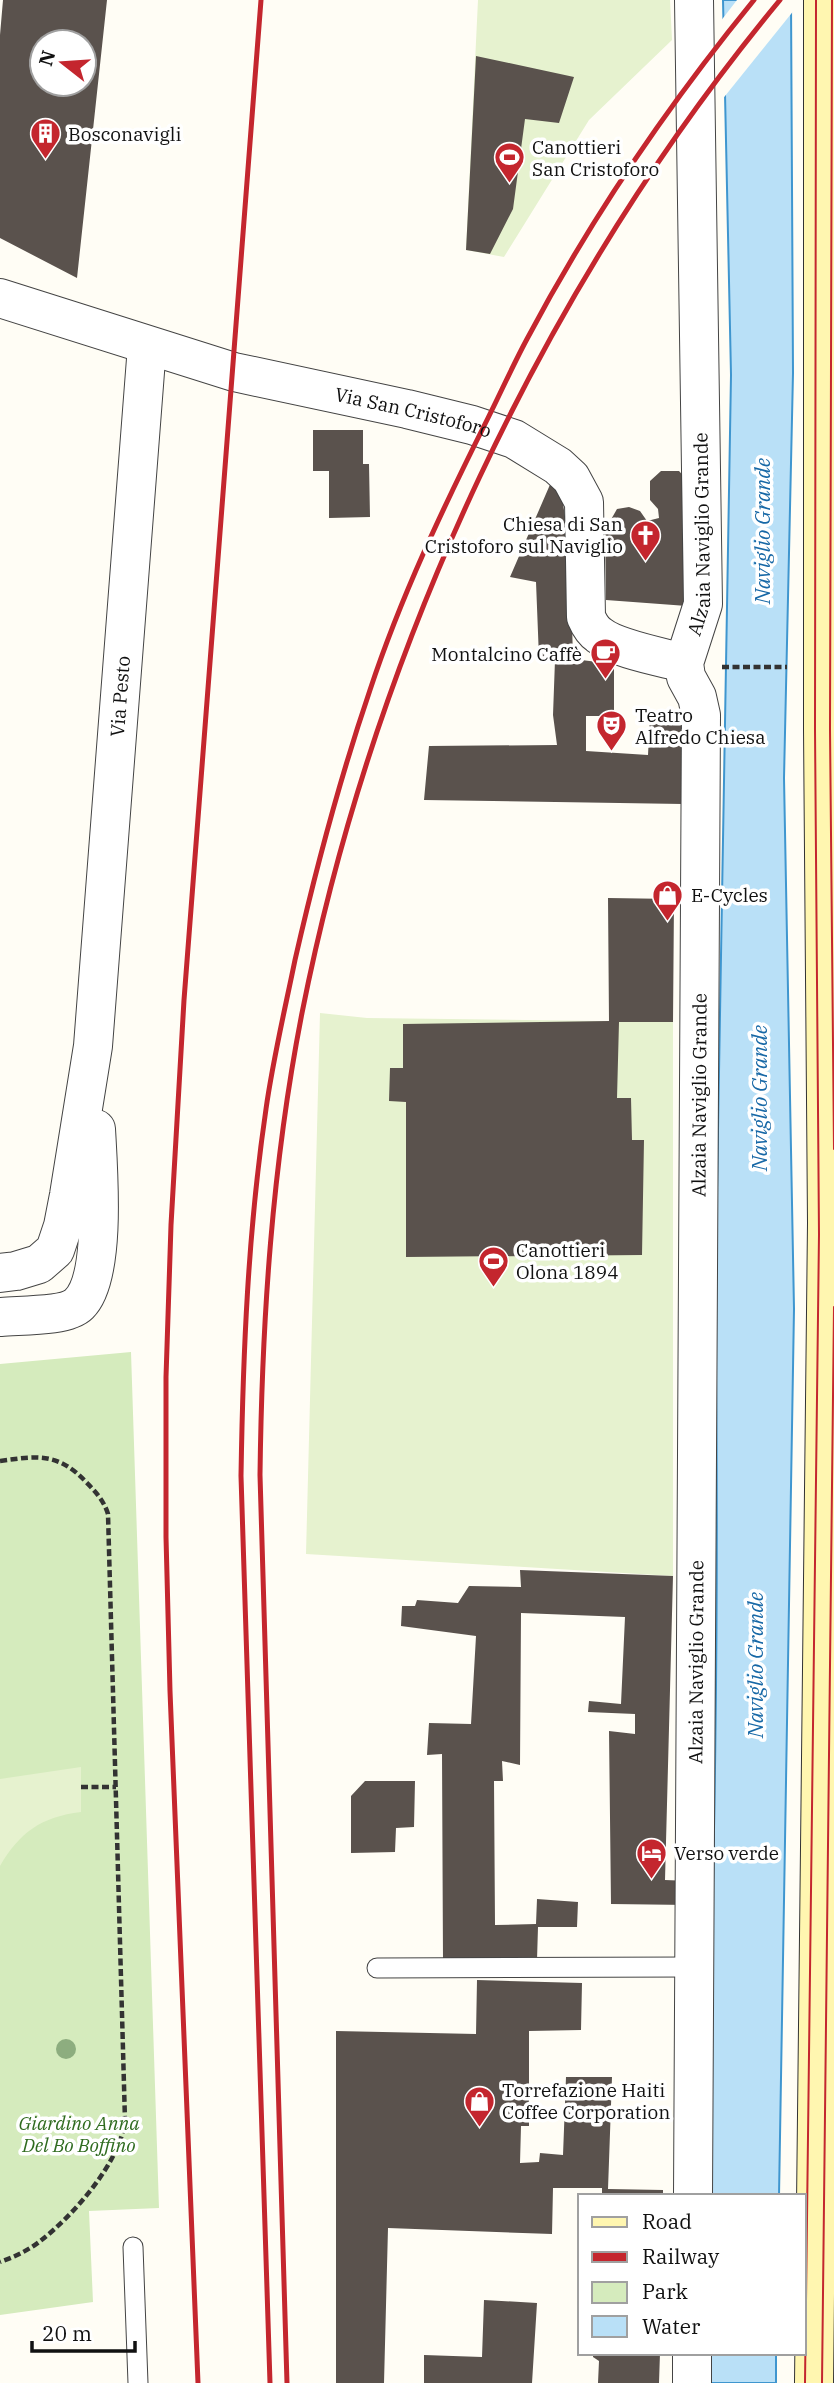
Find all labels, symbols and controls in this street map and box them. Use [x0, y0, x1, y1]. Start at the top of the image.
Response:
north arrow [28, 28, 98, 98]
text: N [33, 47, 60, 69]
building icon: Bosconavigli [28, 117, 62, 161]
place label: Bosconavigli [68, 122, 181, 146]
place label: Canottieri San Cristoforo [532, 135, 659, 181]
sports icon: Canottieri San Cristoforo [492, 141, 526, 185]
street label: Via San Cristoforo [333, 382, 495, 443]
street label: Alzaia Naviglio Grande [682, 432, 715, 639]
water label: Naviglio Grande [748, 457, 776, 605]
place label: Chiesa di San Cristoforo sul Naviglio [425, 512, 623, 558]
church icon: Chiesa di San Cristoforo sul Naviglio [629, 518, 663, 562]
cafe icon: Montalcino Caffè [588, 637, 622, 681]
place label: Montalcino Caffè [431, 642, 582, 666]
street label: Via Pesto [105, 655, 135, 738]
place label: Teatro Alfredo Chiesa [635, 703, 766, 749]
theatre icon: Teatro Alfredo Chiesa [595, 709, 629, 753]
shop icon: E-Cycles [651, 878, 685, 922]
place label: E-Cycles [691, 883, 768, 907]
street label: Alzaia Naviglio Grande [686, 993, 711, 1197]
water label: Naviglio Grande [745, 1024, 773, 1172]
place label: Canottieri Olona 1894 [516, 1238, 619, 1284]
sports icon: Canottieri Olona 1894 [476, 1244, 510, 1288]
street label: Alzaia Naviglio Grande [683, 1560, 708, 1764]
water label: Naviglio Grande [741, 1591, 769, 1739]
hotel icon: Verso verde [634, 1836, 668, 1880]
place label: Verso verde [674, 1841, 779, 1865]
place label: Torrefazione Haiti Coffee Corporation [502, 2078, 670, 2124]
shop icon: Torrefazione Haiti Coffee Corporation [462, 2084, 496, 2128]
park label: Giardino Anna Del Bo Boffino [18, 2111, 140, 2157]
legend [578, 2194, 806, 2355]
text: Road [642, 2207, 692, 2235]
text: Railway [642, 2242, 720, 2270]
text: Park [642, 2277, 689, 2305]
scale bar [32, 2310, 135, 2354]
text: Water [642, 2312, 701, 2340]
text: 20 m [42, 2319, 92, 2347]

